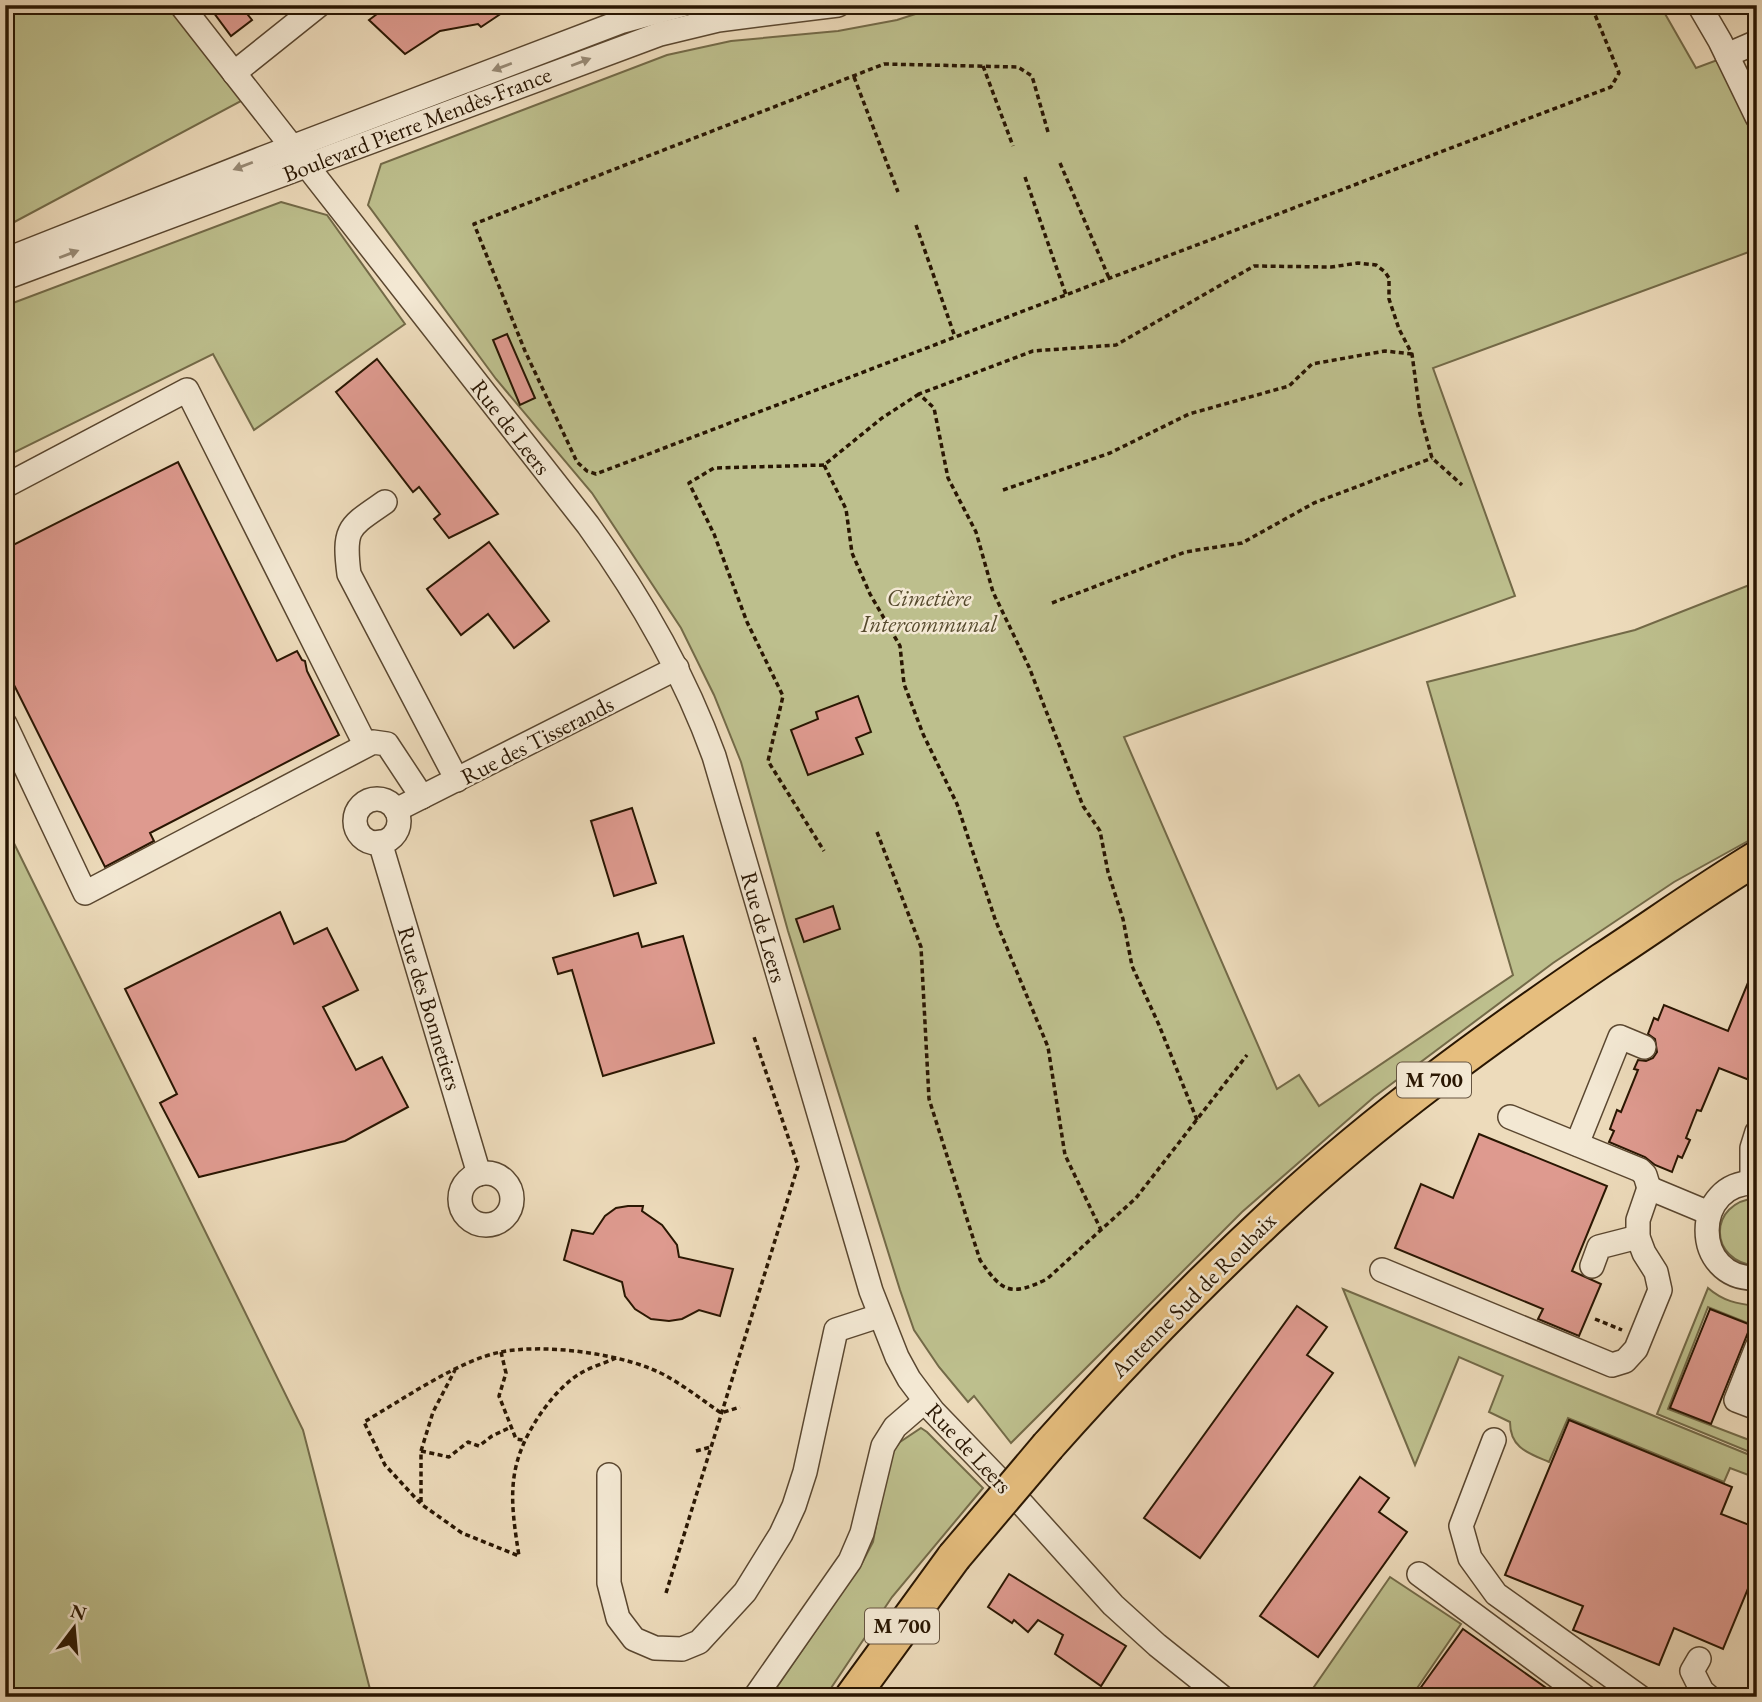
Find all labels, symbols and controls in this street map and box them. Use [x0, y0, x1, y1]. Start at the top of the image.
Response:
one-way arrow [570, 57, 591, 68]
street label: Boulevard Pierre Mendès-France [279, 59, 555, 189]
one-way arrow [491, 61, 512, 72]
one-way arrow [233, 160, 254, 171]
one-way arrow [59, 248, 80, 259]
street label: Rue de Leers [464, 373, 558, 481]
park label: Cimetière Intercommunal [860, 583, 997, 639]
street label: Rue des Tisserands [455, 689, 619, 791]
street label: Rue de Leers [734, 868, 794, 986]
street label: Rue des Bonnetiers [391, 922, 469, 1094]
road number: M 700 [1397, 1062, 1471, 1098]
street label: Antenne Sud de Roubaix [1103, 1206, 1282, 1385]
street label: Rue de Leers [919, 1396, 1019, 1500]
north arrow [38, 1594, 108, 1664]
text: N [68, 1598, 90, 1626]
road number: M 700 [865, 1608, 939, 1644]

